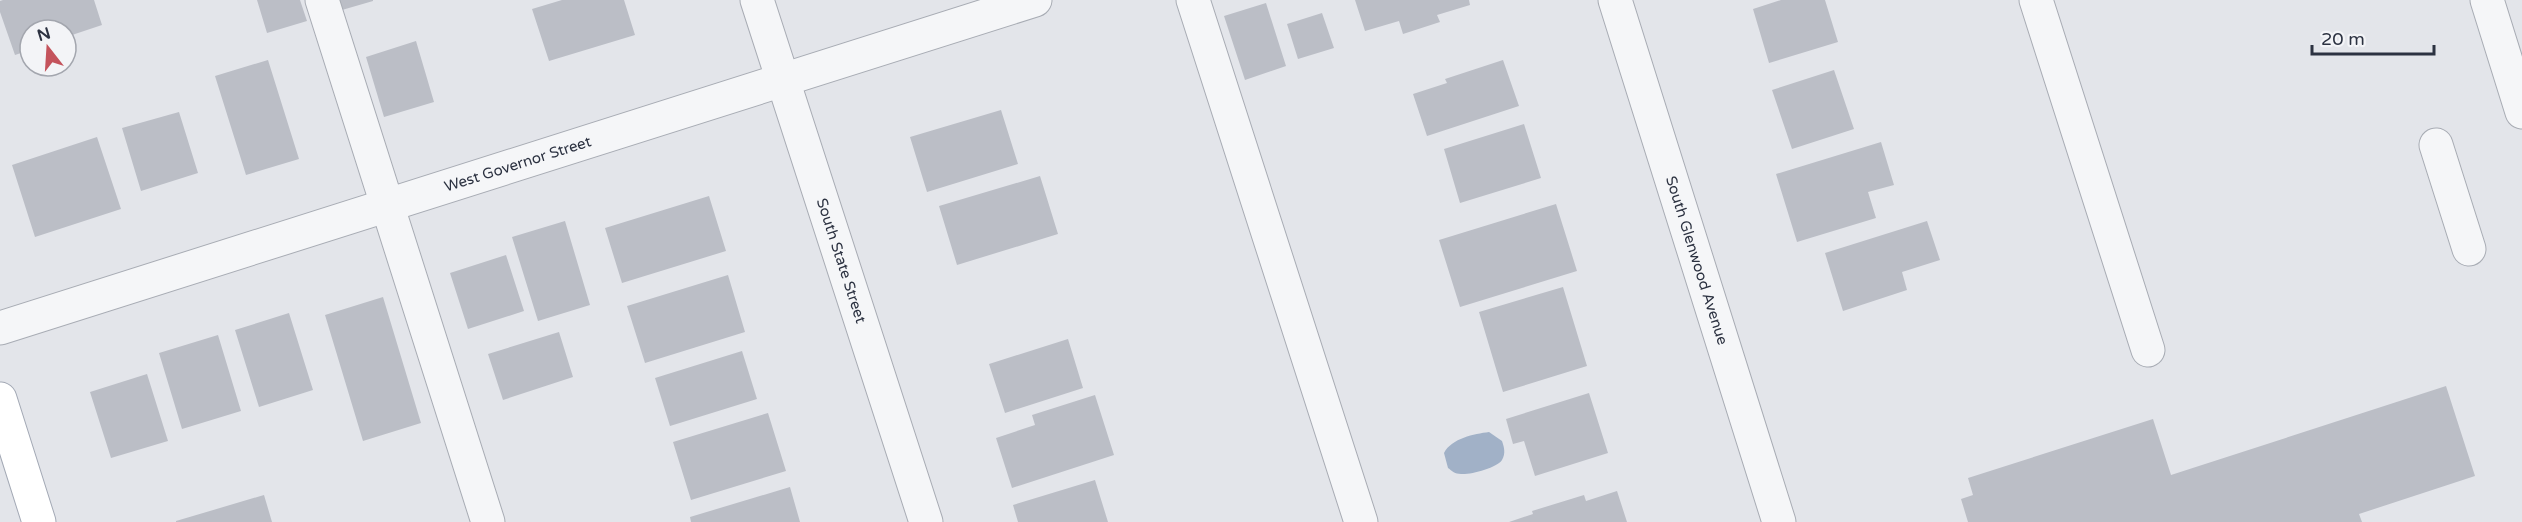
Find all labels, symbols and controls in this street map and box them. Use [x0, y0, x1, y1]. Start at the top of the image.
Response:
north arrow [18, 18, 78, 78]
scale bar [2312, 18, 2434, 56]
text: N [35, 23, 53, 46]
text: 20 m [2321, 28, 2365, 50]
street label: West Governor Street [442, 132, 594, 196]
street label: South Glenwood Avenue [1662, 174, 1732, 347]
street label: South State Street [813, 196, 870, 326]

